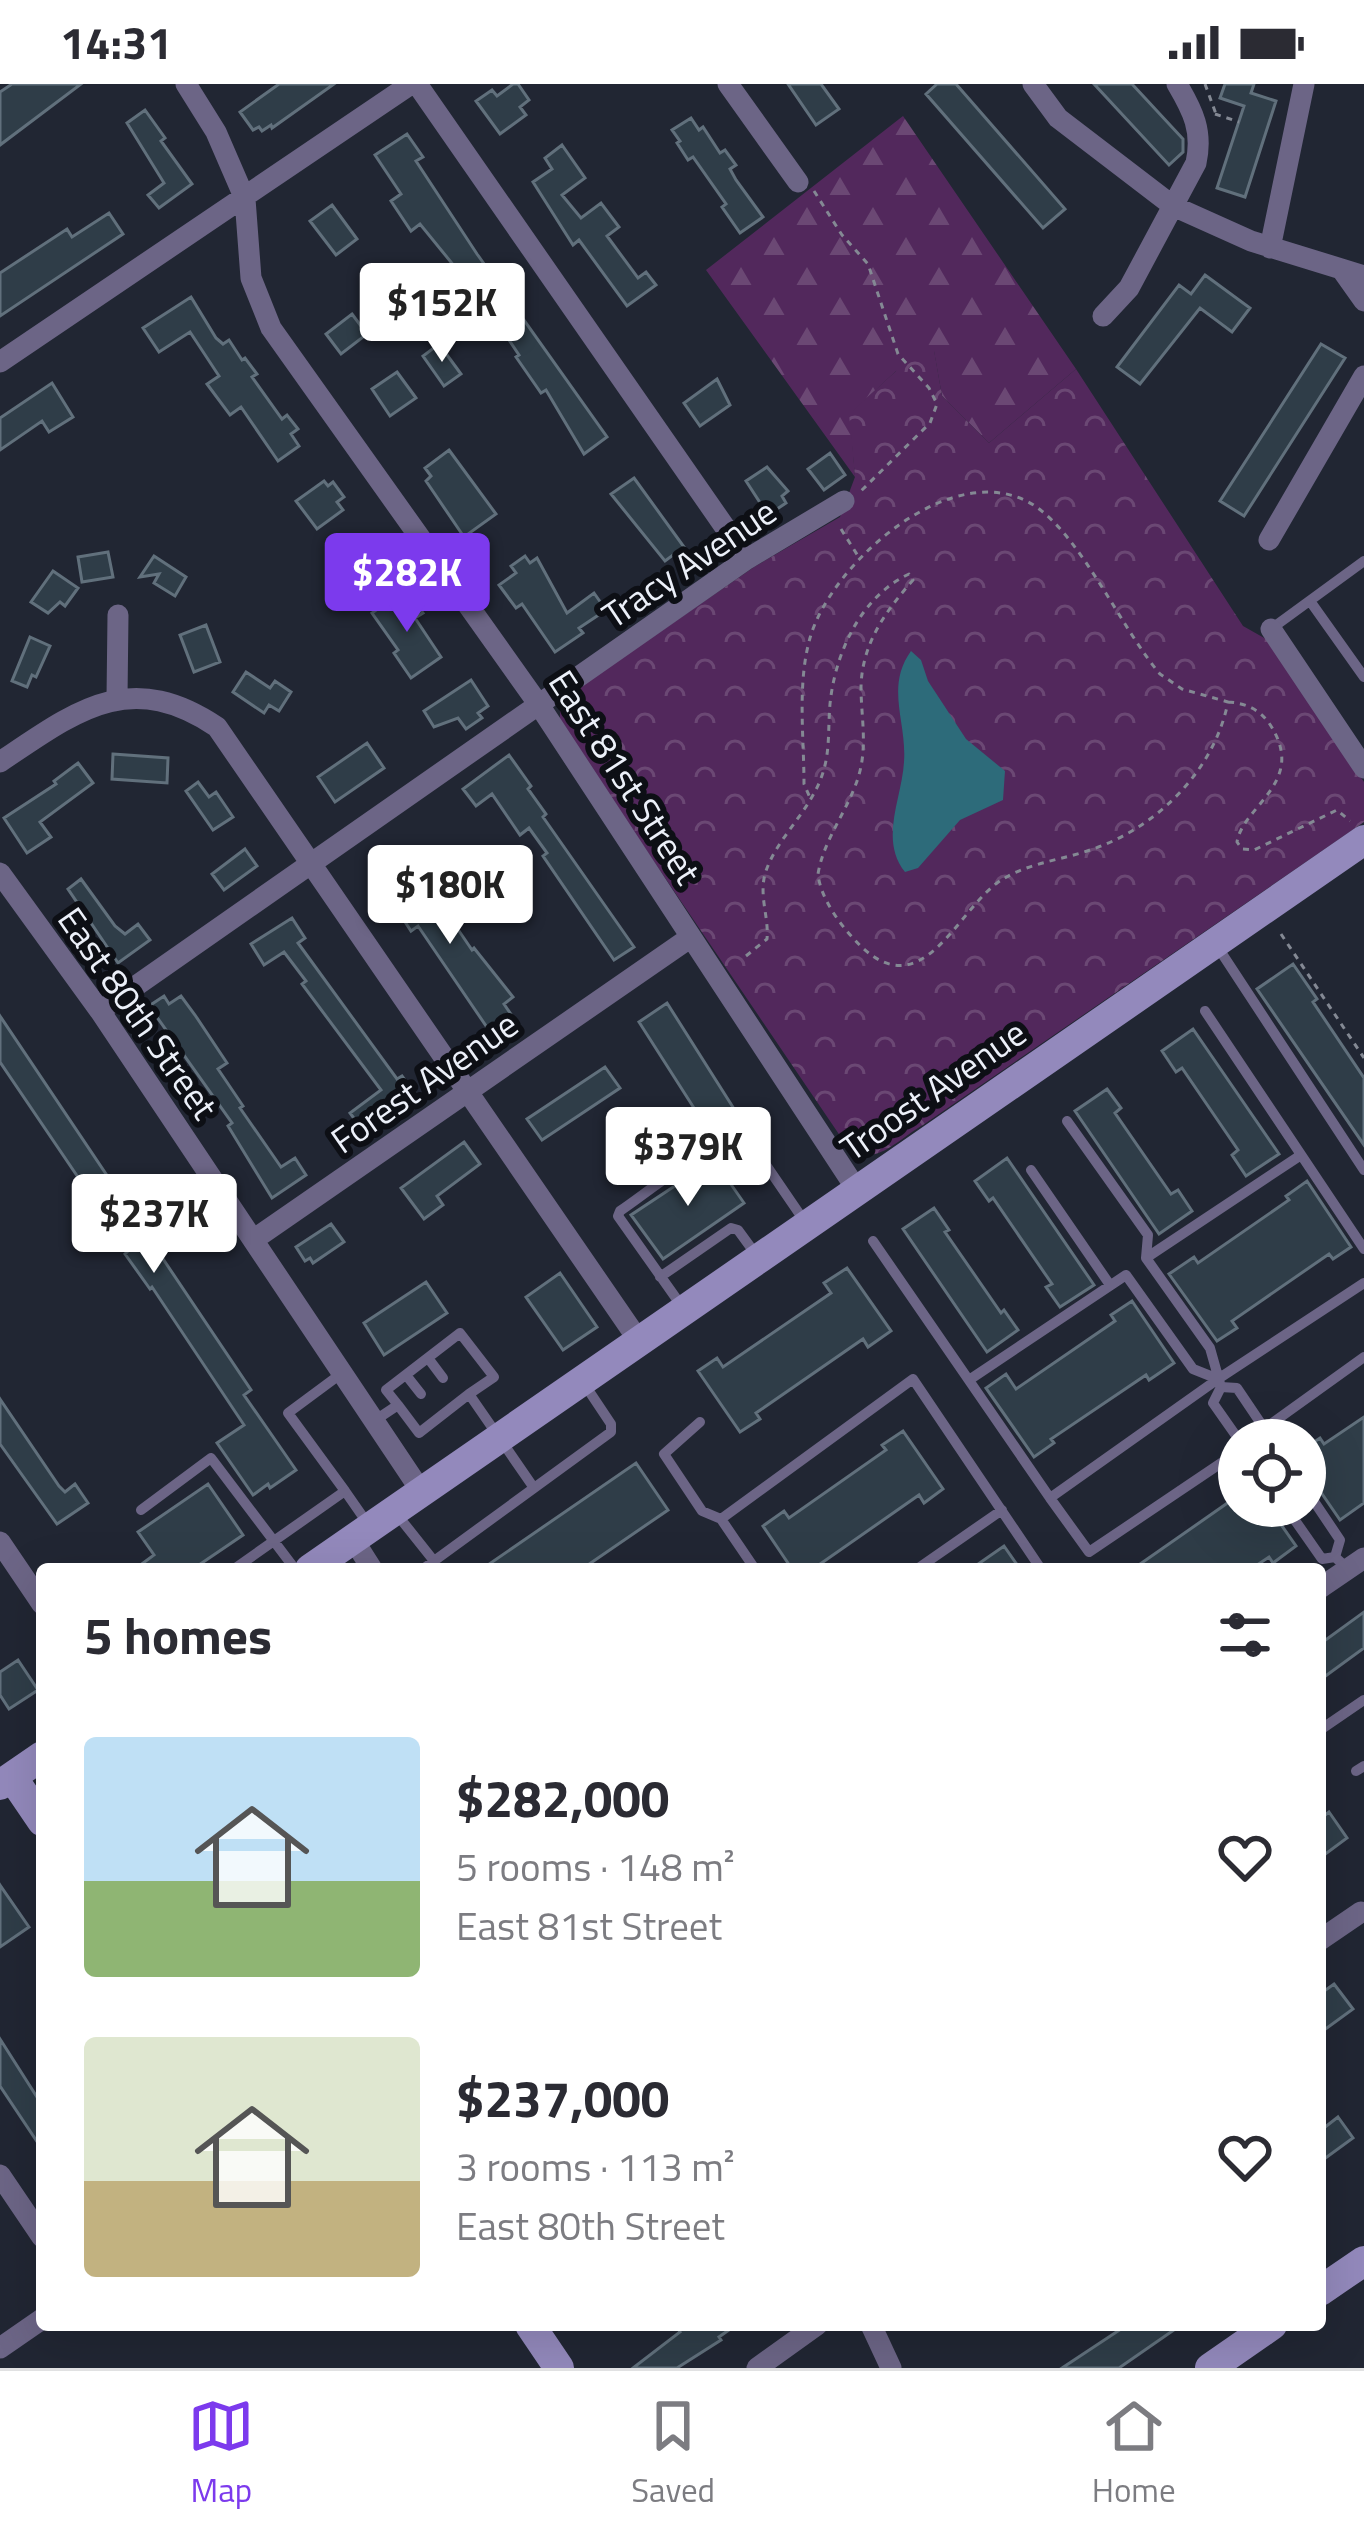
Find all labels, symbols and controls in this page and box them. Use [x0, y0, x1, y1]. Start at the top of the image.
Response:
text: 14:31 [60, 8, 172, 76]
pin: $152K [358, 263, 526, 365]
text: $152K [387, 272, 497, 331]
street label: Tracy Avenue [590, 484, 787, 641]
pin: $282K [323, 533, 491, 635]
text: $282K [352, 542, 462, 601]
street label: East 81st Street [535, 659, 716, 895]
pin: $180K [366, 845, 534, 947]
text: $180K [395, 854, 505, 913]
street label: East 80th Street [45, 895, 232, 1130]
street label: Forest Avenue [319, 997, 529, 1166]
street label: Troost Avenue [829, 1005, 1037, 1174]
pin: $379K [604, 1107, 772, 1209]
text: $379K [633, 1116, 743, 1175]
pin: $237K [70, 1174, 238, 1276]
text: $237K [99, 1183, 209, 1242]
map controls [1218, 1419, 1326, 1527]
button: locate [1218, 1419, 1326, 1527]
text: 5 homes [84, 1596, 272, 1674]
icon: filters [1212, 1602, 1278, 1668]
text: $282,000 [456, 1759, 669, 1837]
icon: home [180, 1785, 324, 1929]
icon: heart [1212, 1824, 1278, 1890]
text: 5 rooms · 148 m² [456, 1837, 735, 1896]
text: East 81st Street [456, 1896, 722, 1955]
text: $237,000 [456, 2059, 669, 2137]
icon: home [180, 2085, 324, 2229]
icon: heart [1212, 2124, 1278, 2190]
text: 3 rooms · 113 m² [456, 2137, 735, 2196]
text: East 80th Street [456, 2196, 725, 2255]
tab: Map [188, 2393, 254, 2515]
tab: Saved [631, 2393, 715, 2515]
tab: Home [1092, 2393, 1176, 2515]

